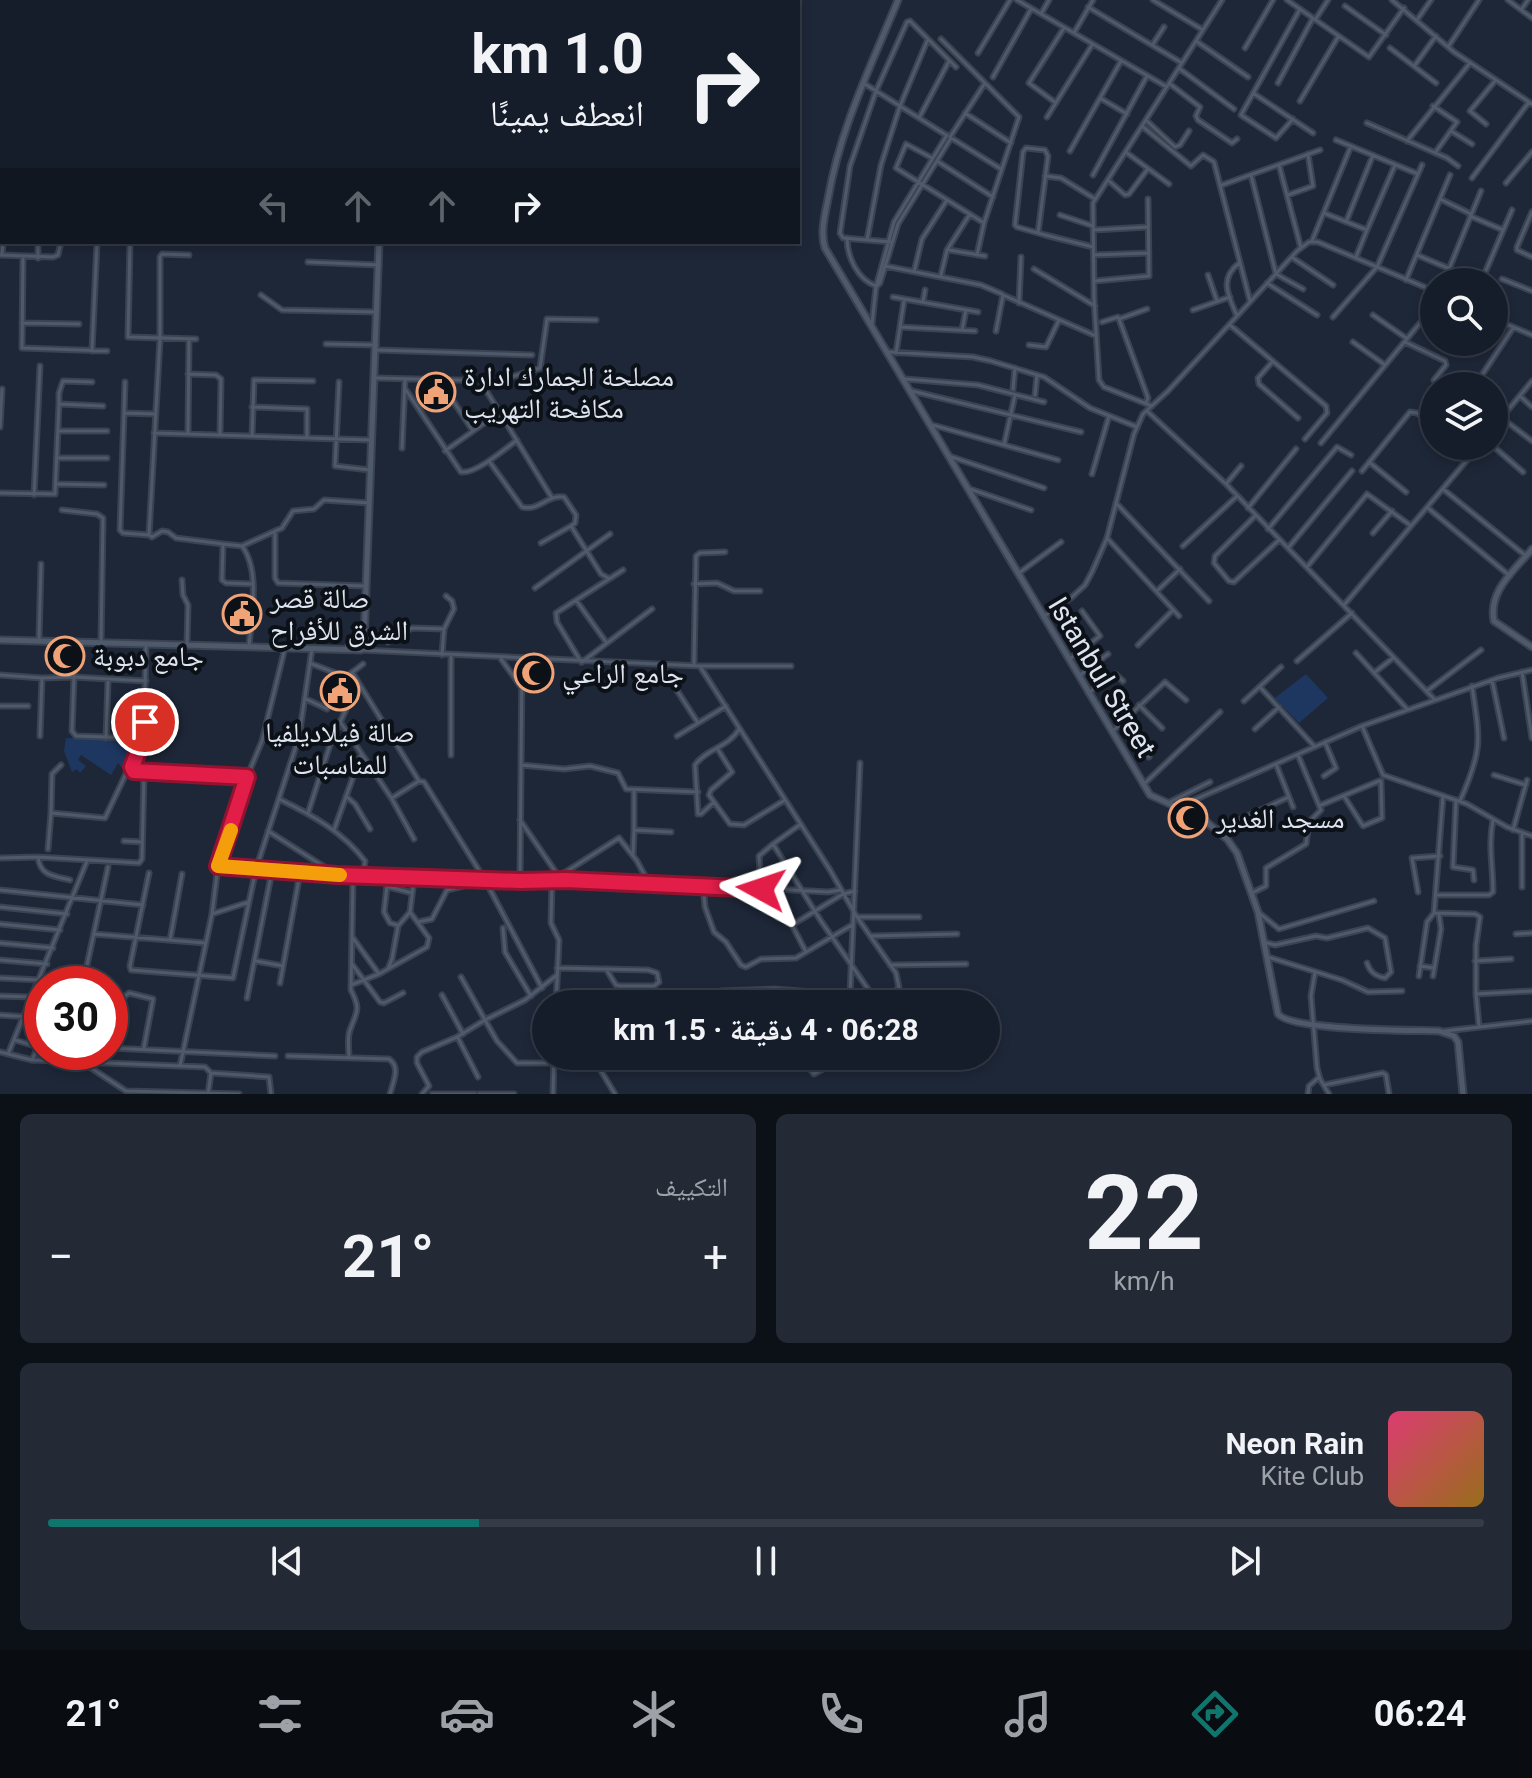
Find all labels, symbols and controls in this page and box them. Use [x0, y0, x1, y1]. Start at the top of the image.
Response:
text: 1.0 km [471, 21, 644, 87]
icon: right [672, 32, 776, 136]
text: انعطف يمينًا [490, 93, 644, 135]
icon: left [252, 184, 296, 228]
icon: ahead [336, 184, 380, 228]
icon: ahead [420, 184, 464, 228]
icon: right [504, 184, 548, 228]
map controls [1420, 268, 1508, 460]
button: search [1420, 268, 1508, 356]
place label: مصلحة الجمارك ادارة مكافحة التهريب [464, 360, 674, 425]
public building icon: مصلحة الجمارك ادارة مكافحة التهريب [415, 371, 457, 413]
button: layers [1420, 372, 1508, 460]
place label: صالة قصر الشرق للأفراح [269, 582, 408, 648]
street label: Istanbul Street [1041, 591, 1163, 763]
public building icon: صالة قصر الشرق للأفراح [221, 593, 263, 635]
mosque icon: جامع دبوبة [44, 635, 86, 677]
place label: جامع دبوبة [93, 640, 204, 674]
mosque icon: جامع الراعي [513, 652, 555, 694]
place label: جامع الراعي [562, 657, 684, 696]
public building icon: صالة فيلاديلفيا للمناسبات [319, 670, 361, 712]
pin [111, 688, 179, 756]
icon: arrive [123, 700, 167, 744]
place label: صالة فيلاديلفيا للمناسبات [265, 716, 415, 781]
mosque icon: مسجد الغدير [1167, 797, 1209, 839]
place label: مسجد الغدير [1215, 802, 1345, 835]
position arrow [719, 847, 803, 931]
speed limit sign: 30 [24, 966, 128, 1070]
text: 06:28 · 4 دقيقة · 1.5 km [613, 1012, 919, 1047]
text: 22 [1084, 1153, 1204, 1274]
text: التكييف [655, 1172, 728, 1202]
text: 21° [342, 1221, 434, 1292]
text: − [48, 1231, 73, 1283]
text: + [703, 1231, 728, 1283]
text: km/h [1113, 1266, 1175, 1296]
text: Neon Rain [1225, 1426, 1364, 1461]
text: Kite Club [1260, 1461, 1364, 1491]
icon: previous [265, 1539, 309, 1583]
icon: pause [744, 1539, 788, 1583]
icon: next [1223, 1539, 1267, 1583]
icon: filters [252, 1686, 308, 1742]
icon: car [439, 1686, 495, 1742]
icon: climate [626, 1686, 682, 1742]
icon: phone [813, 1686, 869, 1742]
icon: music [1000, 1686, 1056, 1742]
icon: directions [1187, 1686, 1243, 1742]
text: 21° [66, 1693, 121, 1735]
text: 06:24 [1374, 1693, 1467, 1735]

